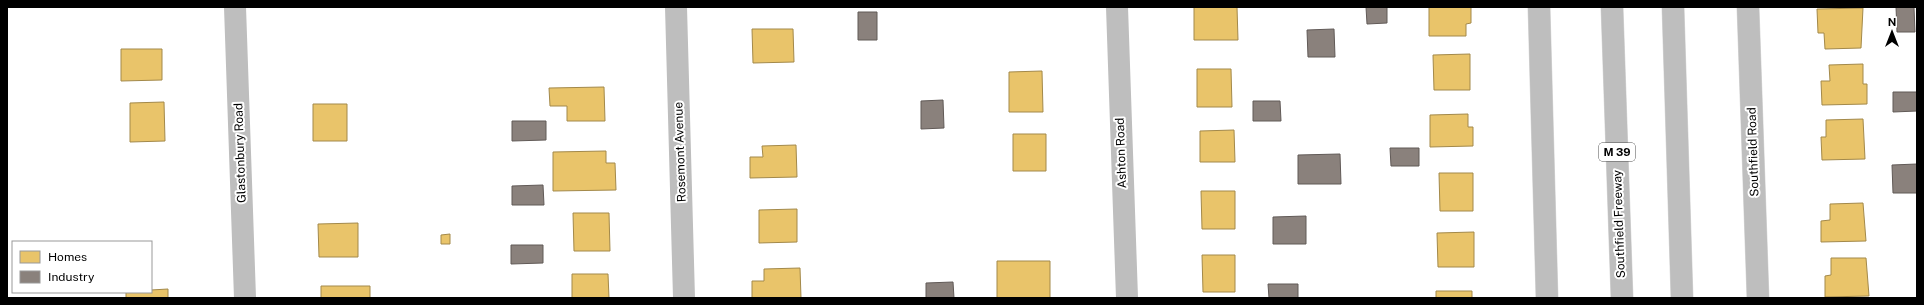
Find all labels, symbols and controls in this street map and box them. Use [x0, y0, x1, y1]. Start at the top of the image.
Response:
north arrow [1872, 12, 1912, 52]
text: N [1888, 16, 1896, 28]
street label: Rosemont Avenue [671, 102, 689, 202]
street label: Glastonbury Road [231, 103, 249, 203]
street label: Southfield Road [1744, 107, 1762, 197]
street label: Ashton Road [1113, 117, 1129, 189]
road number: M 39 [1599, 143, 1635, 161]
street label: Southfield Freeway [1610, 169, 1628, 278]
legend [12, 241, 152, 293]
text: Homes [48, 250, 87, 264]
text: Industry [48, 270, 95, 284]

